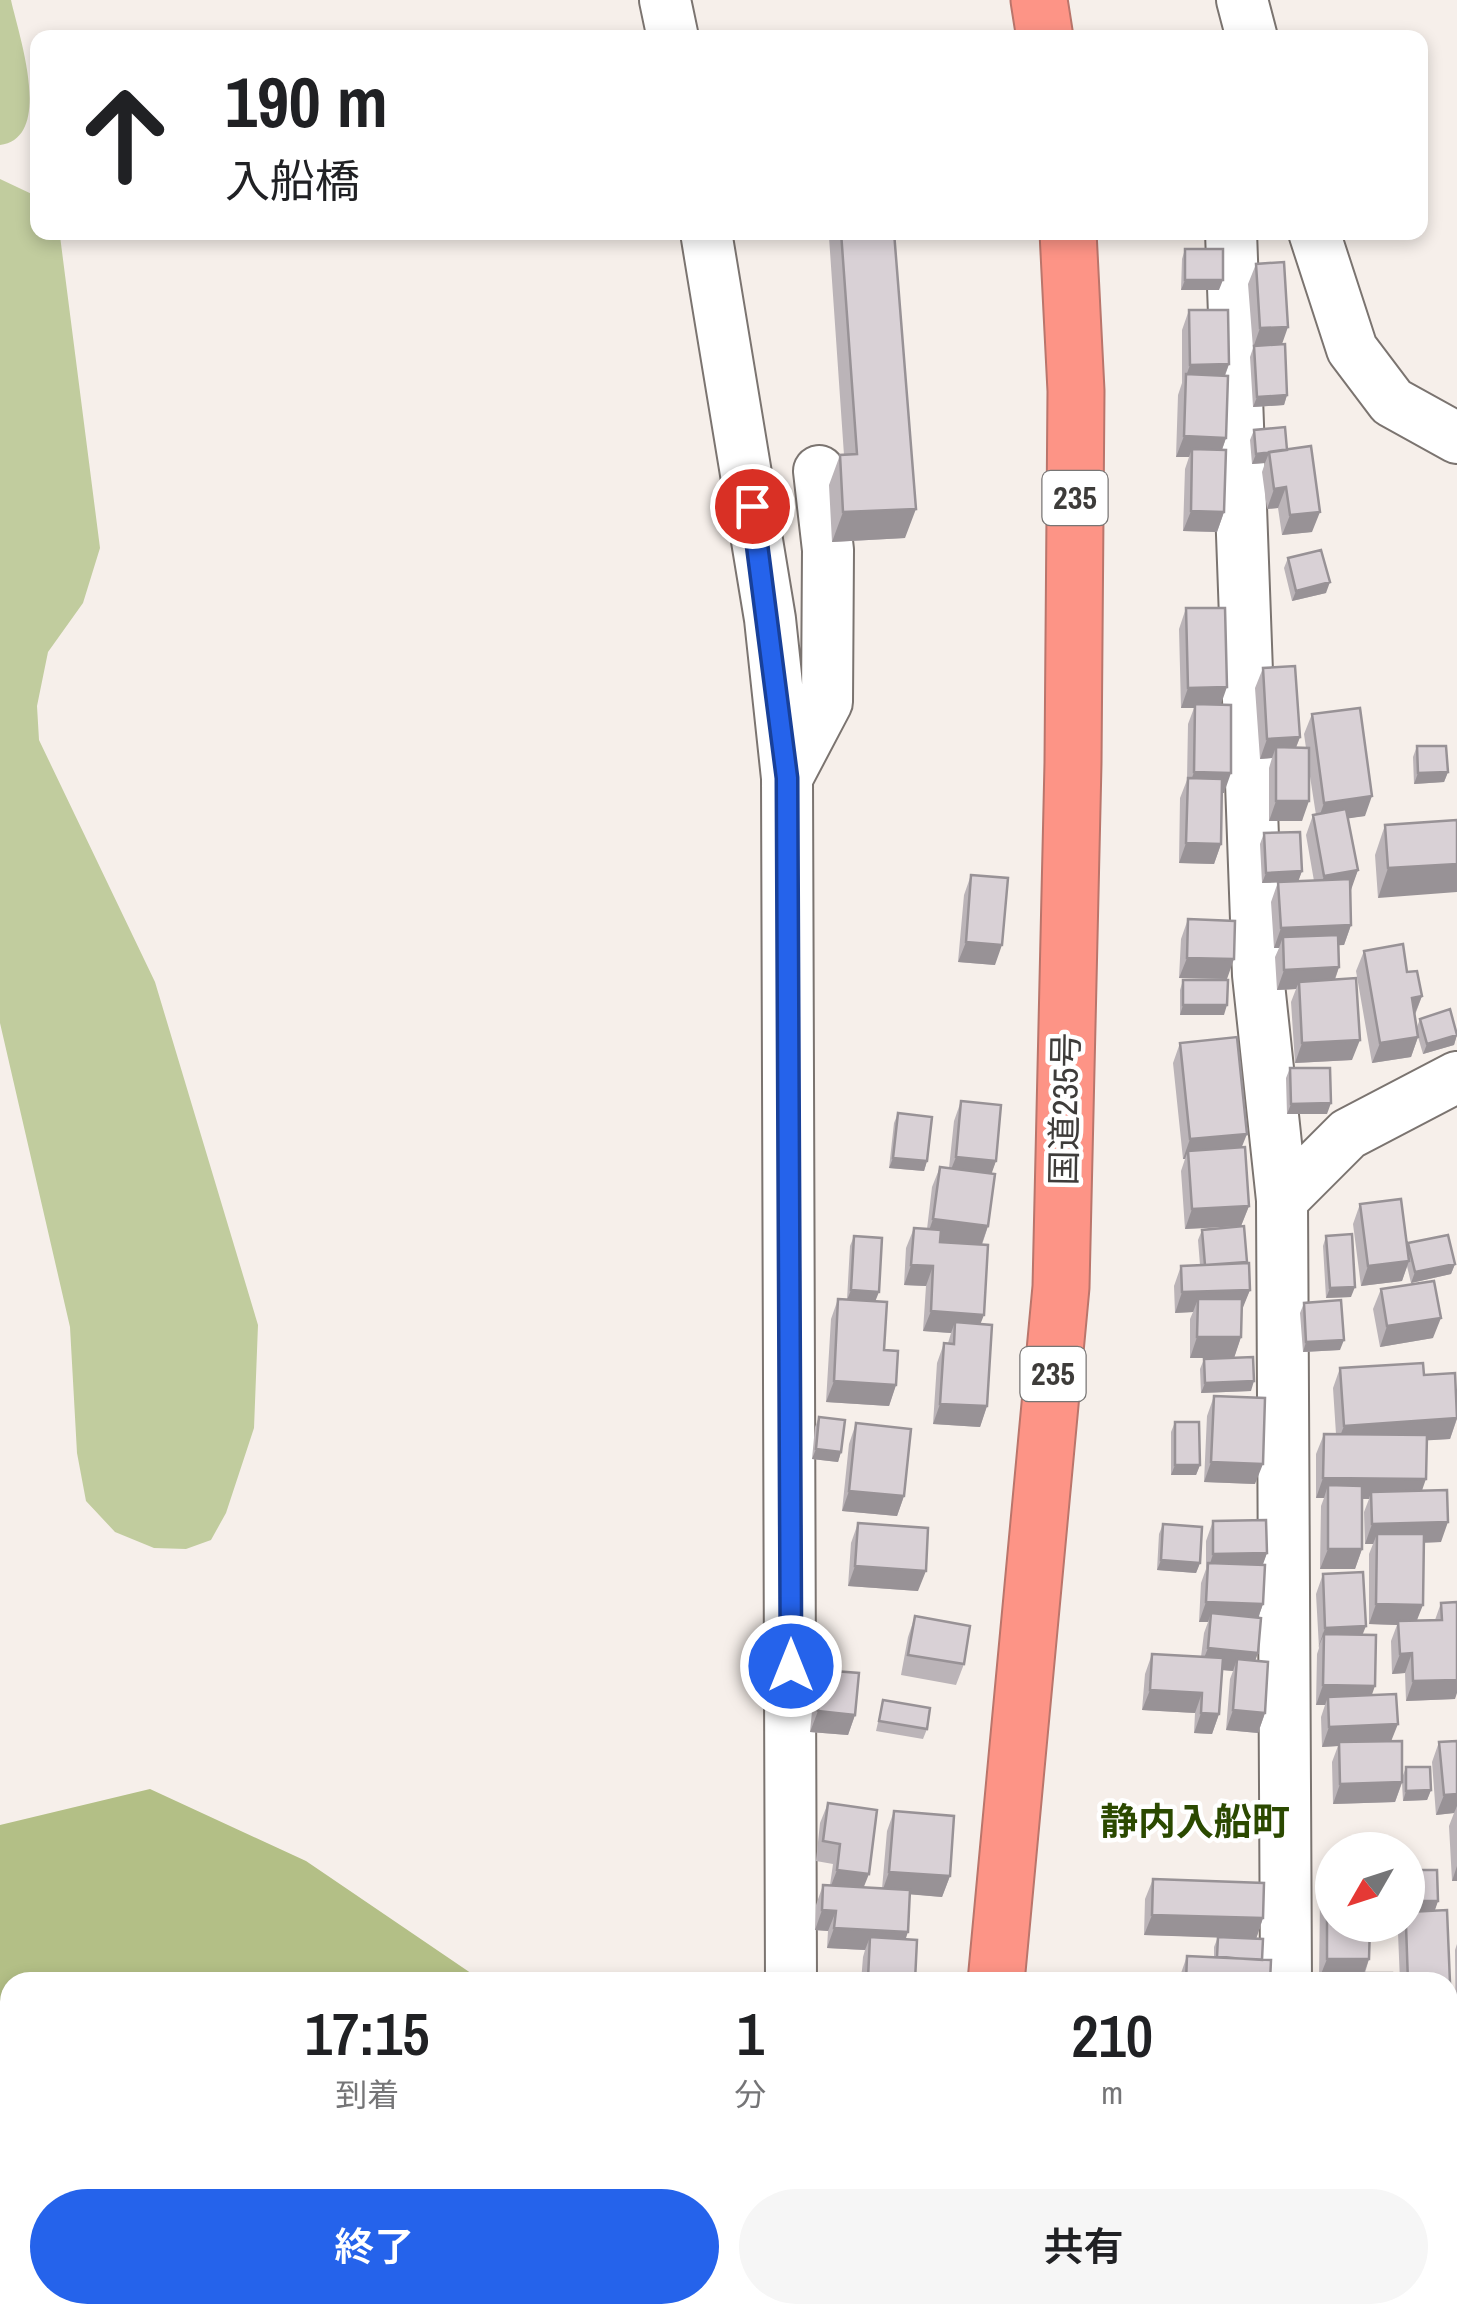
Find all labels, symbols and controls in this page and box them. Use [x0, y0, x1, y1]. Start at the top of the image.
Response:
text: 190 m [225, 55, 388, 149]
icon: ahead [60, 70, 190, 200]
text: 入船橋 [225, 150, 360, 211]
pin [710, 464, 795, 549]
road number: 235 [1042, 471, 1108, 525]
icon: arrive [725, 479, 780, 534]
street label: 国道235号 [1040, 1032, 1089, 1186]
road number: 235 [1020, 1347, 1086, 1401]
position arrow [739, 1614, 843, 1718]
district label: 静内入船町 [1100, 1796, 1290, 1847]
north arrow [1315, 1832, 1425, 1942]
map controls [1315, 1832, 1425, 1942]
text: 17:15 [305, 1993, 430, 2074]
text: 1 [737, 1993, 764, 2074]
text: 210 [1071, 1995, 1153, 2076]
text: m [1101, 2071, 1123, 2114]
text: 到着 [335, 2073, 399, 2116]
text: 分 [734, 2073, 766, 2116]
button: 終了 [30, 2189, 719, 2304]
button: 共有 [739, 2189, 1428, 2304]

